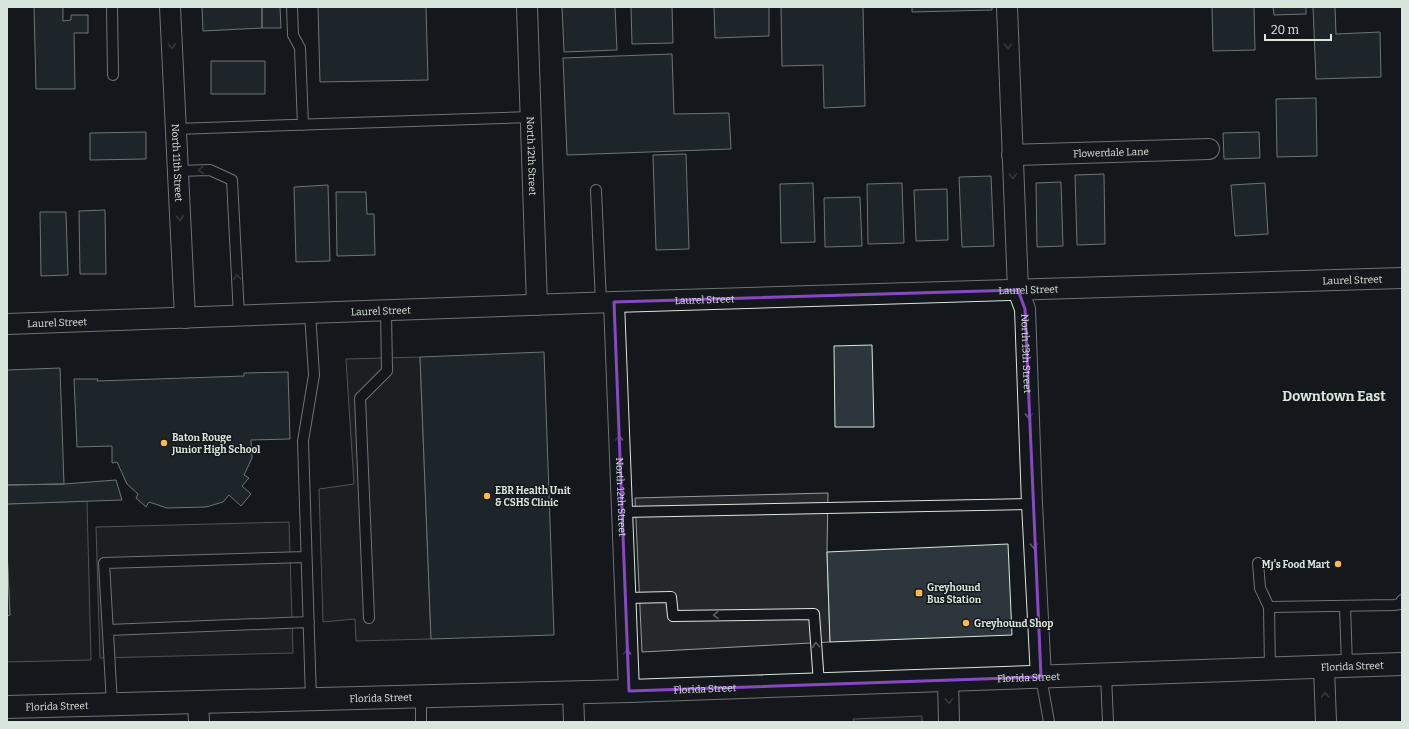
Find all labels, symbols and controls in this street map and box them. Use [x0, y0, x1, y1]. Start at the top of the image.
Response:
scale bar [1265, 16, 1331, 42]
text: 20 m [1271, 23, 1300, 37]
one-way arrow [167, 43, 176, 49]
one-way arrow [1004, 43, 1012, 49]
street label: North 12th Street [524, 116, 538, 196]
street label: North 11th Street [169, 124, 184, 202]
street label: Flowerdale Lane [1073, 146, 1149, 160]
one-way arrow [198, 166, 204, 175]
one-way arrow [1009, 173, 1017, 179]
one-way arrow [176, 215, 185, 221]
one-way arrow [232, 274, 241, 280]
street label: Laurel Street [1322, 274, 1383, 287]
street label: Laurel Street [998, 283, 1059, 297]
street label: Laurel Street [674, 293, 735, 307]
street label: Laurel Street [351, 304, 411, 319]
street label: North 13th Street [1018, 314, 1033, 394]
street label: Laurel Street [27, 316, 88, 330]
district label: Downtown East [1282, 388, 1386, 405]
one-way arrow [1025, 413, 1033, 419]
place label: Baton Rouge Junior High School [171, 432, 260, 456]
one-way arrow [615, 435, 624, 441]
marker: Baton Rouge Junior High School [159, 438, 169, 448]
street label: North 12th Street [613, 457, 628, 537]
place label: EBR Health Unit & CSHS Clinic [495, 485, 571, 509]
marker: EBR Health Unit & CSHS Clinic [482, 491, 492, 501]
one-way arrow [1030, 543, 1039, 549]
place label: MJ's Food Mart [1262, 559, 1330, 571]
marker: MJ's Food Mart [1333, 559, 1343, 569]
place label: Greyhound Bus Station [927, 582, 982, 606]
marker: Greyhound Bus Station [914, 588, 924, 598]
one-way arrow [713, 611, 719, 619]
marker: Greyhound Shop [961, 618, 971, 628]
place label: Greyhound Shop [974, 618, 1053, 630]
one-way arrow [812, 642, 821, 648]
one-way arrow [623, 649, 632, 655]
street label: Florida Street [1321, 660, 1384, 674]
street label: Florida Street [997, 671, 1061, 685]
street label: Florida Street [673, 682, 737, 696]
street label: Florida Street [349, 692, 413, 705]
one-way arrow [1321, 692, 1329, 698]
one-way arrow [944, 698, 953, 704]
street label: Florida Street [25, 700, 89, 714]

